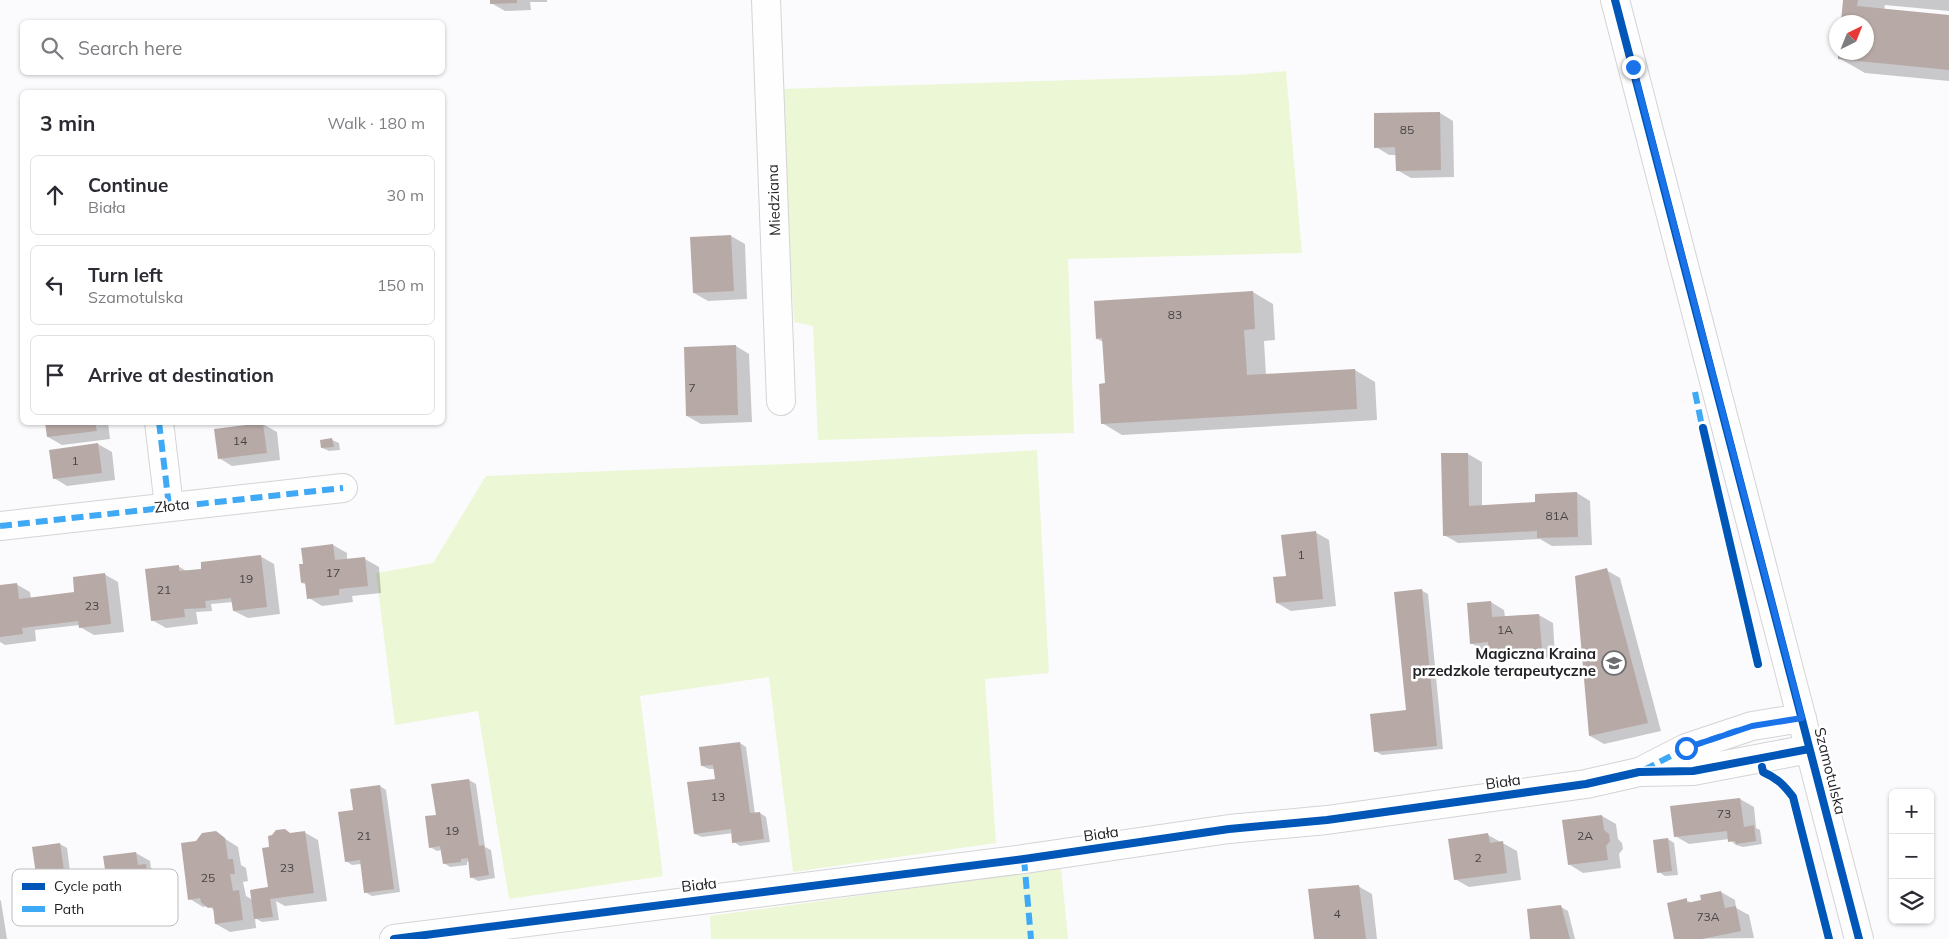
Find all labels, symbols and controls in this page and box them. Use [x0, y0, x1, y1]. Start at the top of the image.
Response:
north arrow [1829, 15, 1874, 60]
search box [20, 20, 445, 75]
icon: search [38, 34, 66, 62]
text: Search here [78, 36, 182, 60]
route end [1622, 56, 1645, 79]
text: 3 min [40, 110, 95, 136]
text: Walk · 180 m [327, 113, 425, 133]
house number: 85 [1400, 122, 1414, 137]
street label: Miedziana [763, 164, 784, 236]
text: Continue [88, 173, 168, 197]
icon: ahead [41, 181, 69, 209]
text: 30 m [387, 185, 424, 205]
text: Biała [88, 197, 126, 217]
text: Turn left [88, 263, 163, 287]
icon: left [41, 271, 69, 299]
text: 150 m [377, 275, 424, 295]
text: Szamotulska [88, 287, 183, 307]
house number: 83 [1168, 307, 1182, 322]
icon: arrive [41, 361, 69, 389]
text: Arrive at destination [88, 363, 274, 387]
house number: 7 [688, 380, 696, 395]
house number: 14 [233, 433, 247, 448]
house number: 1 [71, 453, 79, 468]
street label: Złota [153, 494, 190, 517]
house number: 81A [1545, 508, 1569, 523]
house number: 1 [1297, 547, 1305, 562]
house number: 17 [326, 565, 340, 580]
house number: 19 [239, 571, 253, 586]
house number: 21 [157, 582, 171, 597]
house number: 23 [85, 598, 99, 613]
house number: 1A [1497, 622, 1513, 637]
place label: Magiczna Kraina przedzkole terapeutyczne [1412, 644, 1596, 680]
school or university icon: Magiczna Kraina przedzkole terapeutyczne [1601, 650, 1627, 676]
street label: Szamotulska [1810, 725, 1851, 816]
route start [1675, 737, 1698, 760]
street label: Biała [1484, 770, 1522, 793]
house number: 13 [711, 789, 725, 804]
map controls [1889, 789, 1934, 924]
button: + [1889, 789, 1934, 834]
house number: 73 [1717, 806, 1731, 821]
street label: Biała [1082, 822, 1120, 845]
house number: 19 [445, 823, 459, 838]
house number: 21 [357, 828, 371, 843]
house number: 2A [1577, 828, 1593, 843]
button: − [1889, 834, 1934, 879]
house number: 2 [1474, 850, 1482, 865]
house number: 23 [280, 860, 294, 875]
legend [12, 869, 178, 926]
house number: 25 [201, 870, 215, 885]
street label: Biała [680, 873, 718, 896]
text: Cycle path [54, 877, 122, 895]
button: layers [1889, 879, 1934, 924]
text: Path [54, 900, 84, 918]
house number: 4 [1333, 906, 1341, 921]
house number: 73A [1696, 909, 1720, 924]

